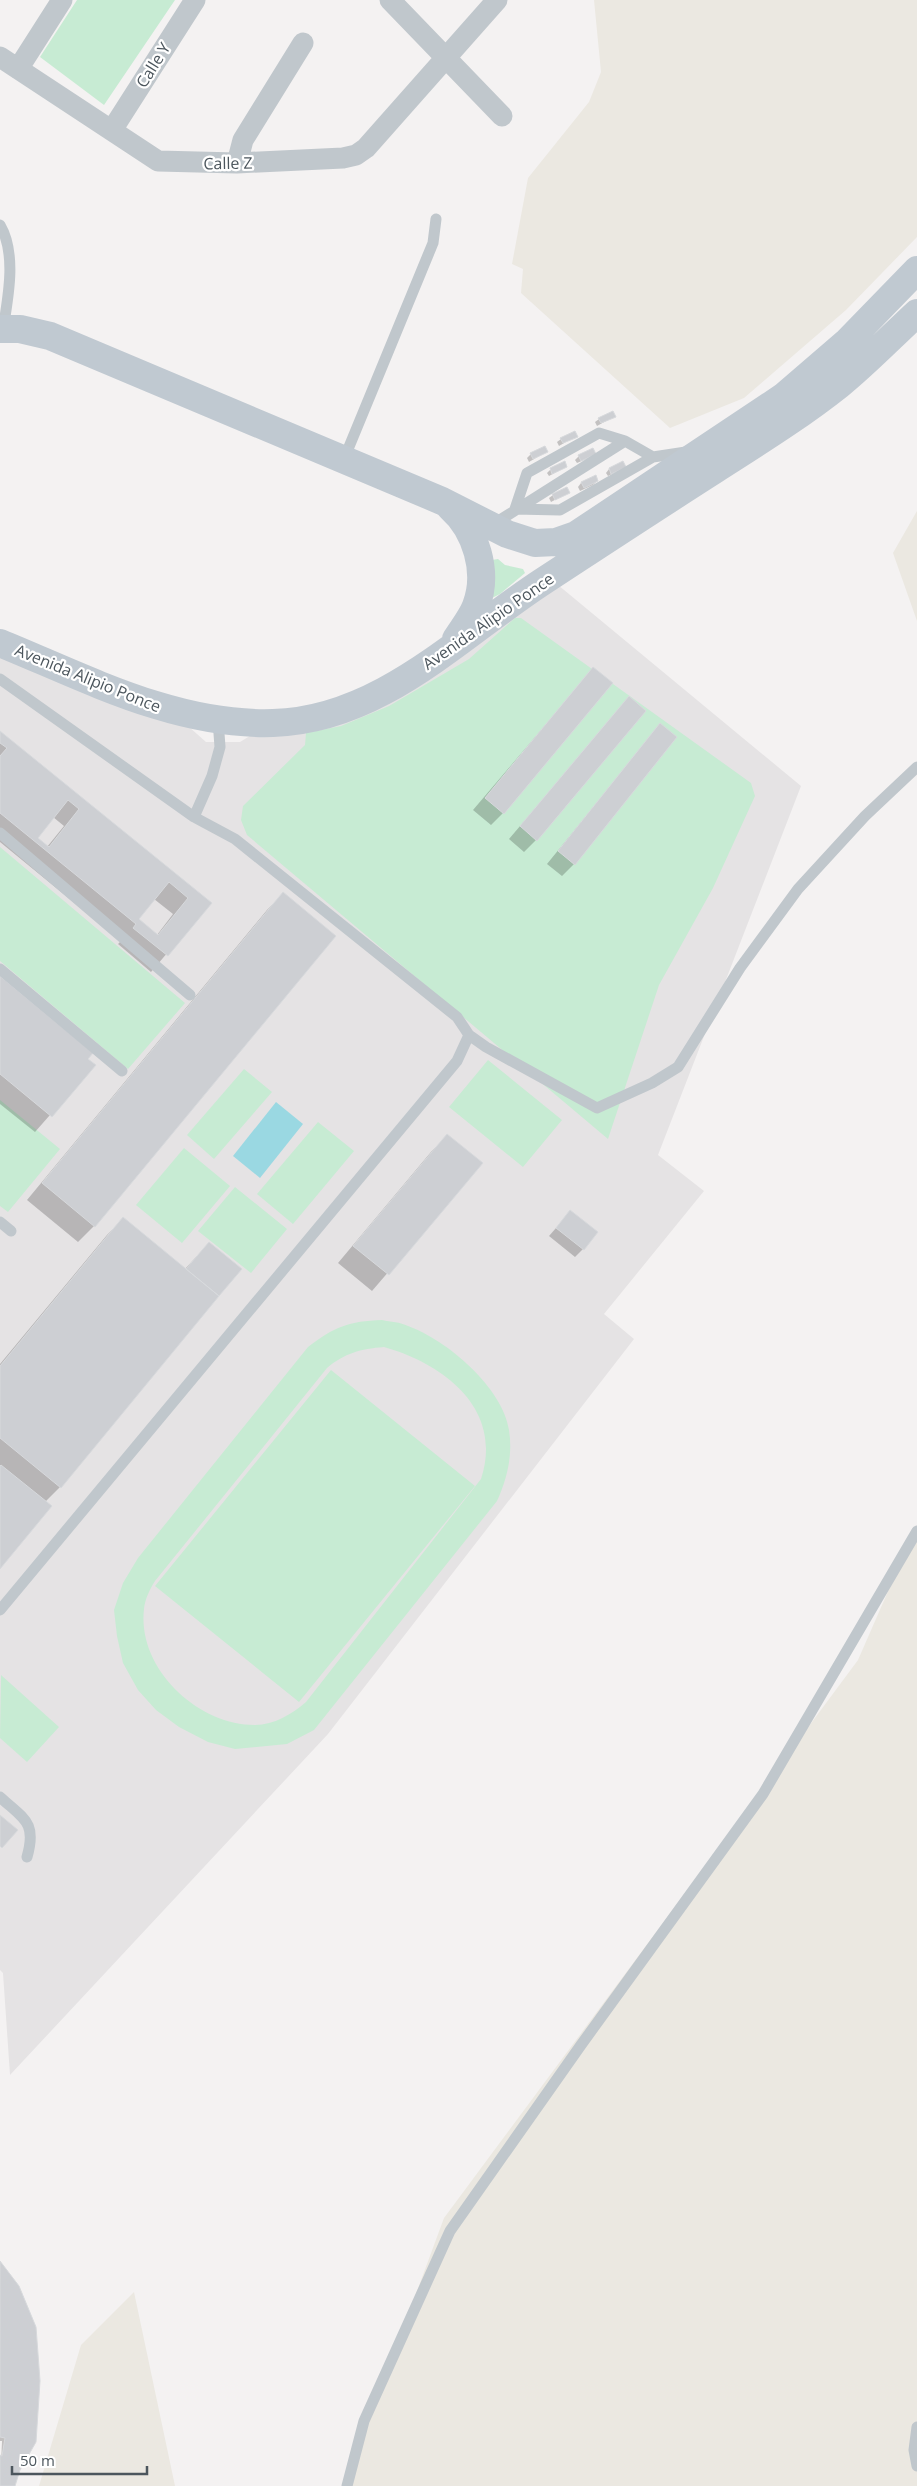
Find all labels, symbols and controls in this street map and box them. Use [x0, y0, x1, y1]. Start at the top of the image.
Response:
street label: Calle Y [131, 38, 175, 92]
street label: Calle Z [203, 152, 253, 174]
street label: Avenida Alipio Ponce [418, 567, 558, 675]
street label: Avenida Alipio Ponce [12, 639, 164, 717]
scale bar [12, 2444, 148, 2476]
text: 50 m [20, 2450, 55, 2470]

